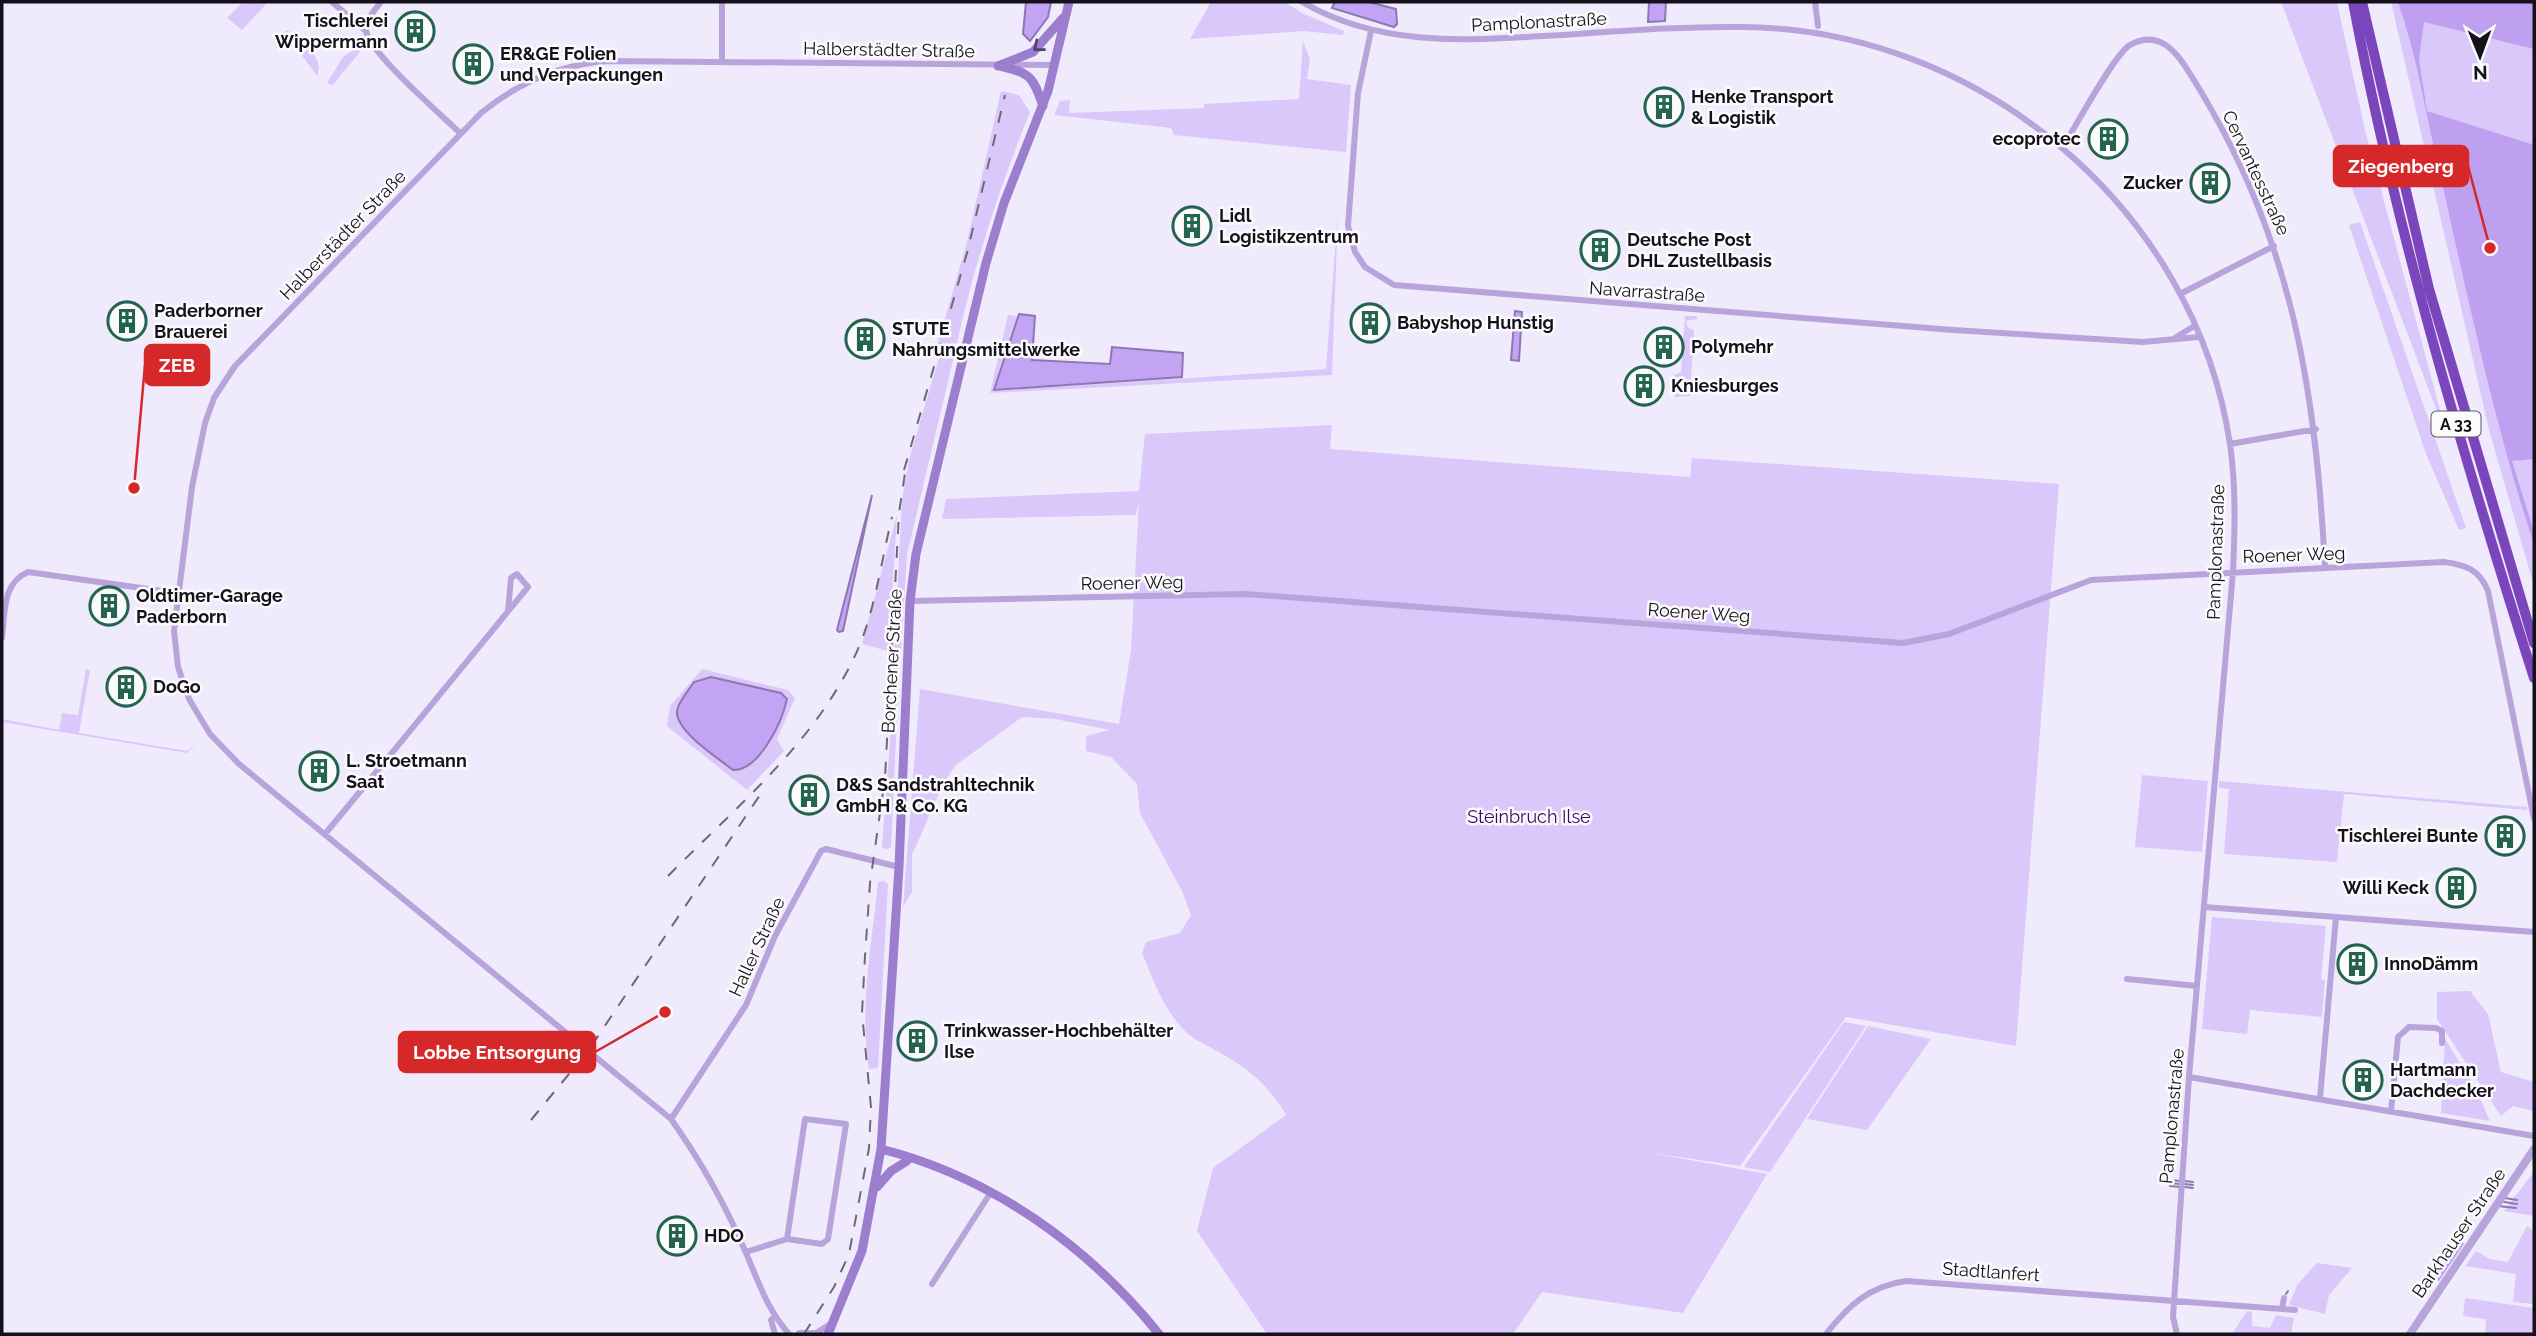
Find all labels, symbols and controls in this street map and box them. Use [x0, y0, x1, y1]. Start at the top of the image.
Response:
street label: Pamplonastraße [1471, 7, 1608, 36]
place label: Tischlerei Wippermann [275, 10, 388, 52]
building icon: Tischlerei Wippermann [394, 10, 436, 52]
north arrow [2445, 21, 2515, 91]
street label: Halberstädter Straße [803, 38, 976, 62]
one-way arrow [1033, 39, 1045, 52]
building icon: ER&GE Folien und Verpackungen [452, 43, 494, 85]
place label: ER&GE Folien und Verpackungen [500, 43, 663, 85]
text: N [2473, 62, 2488, 84]
building icon: Henke Transport & Logistik [1643, 86, 1685, 128]
place label: Henke Transport & Logistik [1691, 86, 1834, 128]
street label: Cervantesstraße [2218, 107, 2295, 239]
building icon: ecoprotec [2087, 118, 2129, 160]
place label: ecoprotec [1992, 128, 2081, 149]
callout: Ziegenberg [2334, 146, 2468, 186]
text: Ziegenberg [2348, 155, 2454, 177]
building icon: Zucker [2189, 162, 2231, 204]
street label: Halberstädter Straße [275, 165, 410, 304]
place label: Zucker [2123, 172, 2183, 193]
building icon: Lidl Logistikzentrum [1171, 205, 1213, 247]
place label: Lidl Logistikzentrum [1219, 205, 1359, 247]
building icon: Deutsche Post DHL Zustellbasis [1579, 229, 1621, 271]
place label: Deutsche Post DHL Zustellbasis [1627, 229, 1772, 271]
street label: Navarrastraße [1588, 277, 1706, 306]
building icon: Paderborner Brauerei [106, 300, 148, 342]
place label: Paderborner Brauerei [154, 300, 263, 342]
building icon: Babyshop Hunstig [1349, 302, 1391, 344]
place label: Babyshop Hunstig [1397, 312, 1554, 333]
building icon: STUTE Nahrungsmittelwerke [844, 318, 886, 360]
place label: STUTE Nahrungsmittelwerke [892, 318, 1080, 360]
building icon: Polymehr [1643, 326, 1685, 368]
place label: Polymehr [1691, 336, 1773, 357]
callout: ZEB [145, 345, 209, 385]
text: ZEB [159, 354, 195, 376]
building icon: Kniesburges [1623, 365, 1665, 407]
place label: Kniesburges [1671, 375, 1779, 396]
road number: A 33 [2432, 412, 2480, 436]
street label: Pamplonastraße [2203, 483, 2228, 620]
street label: Roener Weg [2242, 542, 2346, 567]
street label: Roener Weg [1080, 571, 1184, 594]
building icon: Oldtimer-Garage Paderborn [88, 585, 130, 627]
place label: Oldtimer-Garage Paderborn [136, 585, 283, 627]
street label: Borchener Straße [877, 588, 906, 734]
street label: Roener Weg [1647, 598, 1751, 627]
building icon: DoGo [105, 666, 147, 708]
place label: DoGo [153, 676, 201, 697]
building icon: L. Stroetmann Saat [298, 750, 340, 792]
place label: L. Stroetmann Saat [346, 750, 467, 792]
building icon: D&S Sandstrahltechnik GmbH & Co. KG [788, 774, 830, 816]
place label: D&S Sandstrahltechnik GmbH & Co. KG [836, 774, 1035, 816]
park label: Steinbruch Ilse [1467, 806, 1591, 827]
building icon: Tischlerei Bunte [2484, 815, 2526, 857]
place label: Tischlerei Bunte [2338, 825, 2478, 846]
building icon: Willi Keck [2435, 867, 2477, 909]
place label: Willi Keck [2343, 877, 2430, 898]
street label: Haller Straße [724, 893, 789, 1000]
building icon: InnoDämm [2336, 943, 2378, 985]
place label: InnoDämm [2384, 953, 2478, 974]
building icon: Trinkwasser-Hochbehälter Ilse [896, 1020, 938, 1062]
place label: Trinkwasser-Hochbehälter Ilse [944, 1020, 1173, 1062]
callout: Lobbe Entsorgung [399, 1032, 595, 1072]
text: Lobbe Entsorgung [413, 1041, 581, 1063]
street label: Pamplonastraße [2155, 1047, 2188, 1184]
building icon: Hartmann Dachdecker [2342, 1059, 2384, 1101]
place label: Hartmann Dachdecker [2390, 1059, 2494, 1101]
street label: Barkhauser Straße [2407, 1164, 2510, 1302]
building icon: HDO [656, 1215, 698, 1257]
place label: HDO [704, 1225, 744, 1246]
street label: Stadtlanfert [1942, 1258, 2040, 1285]

